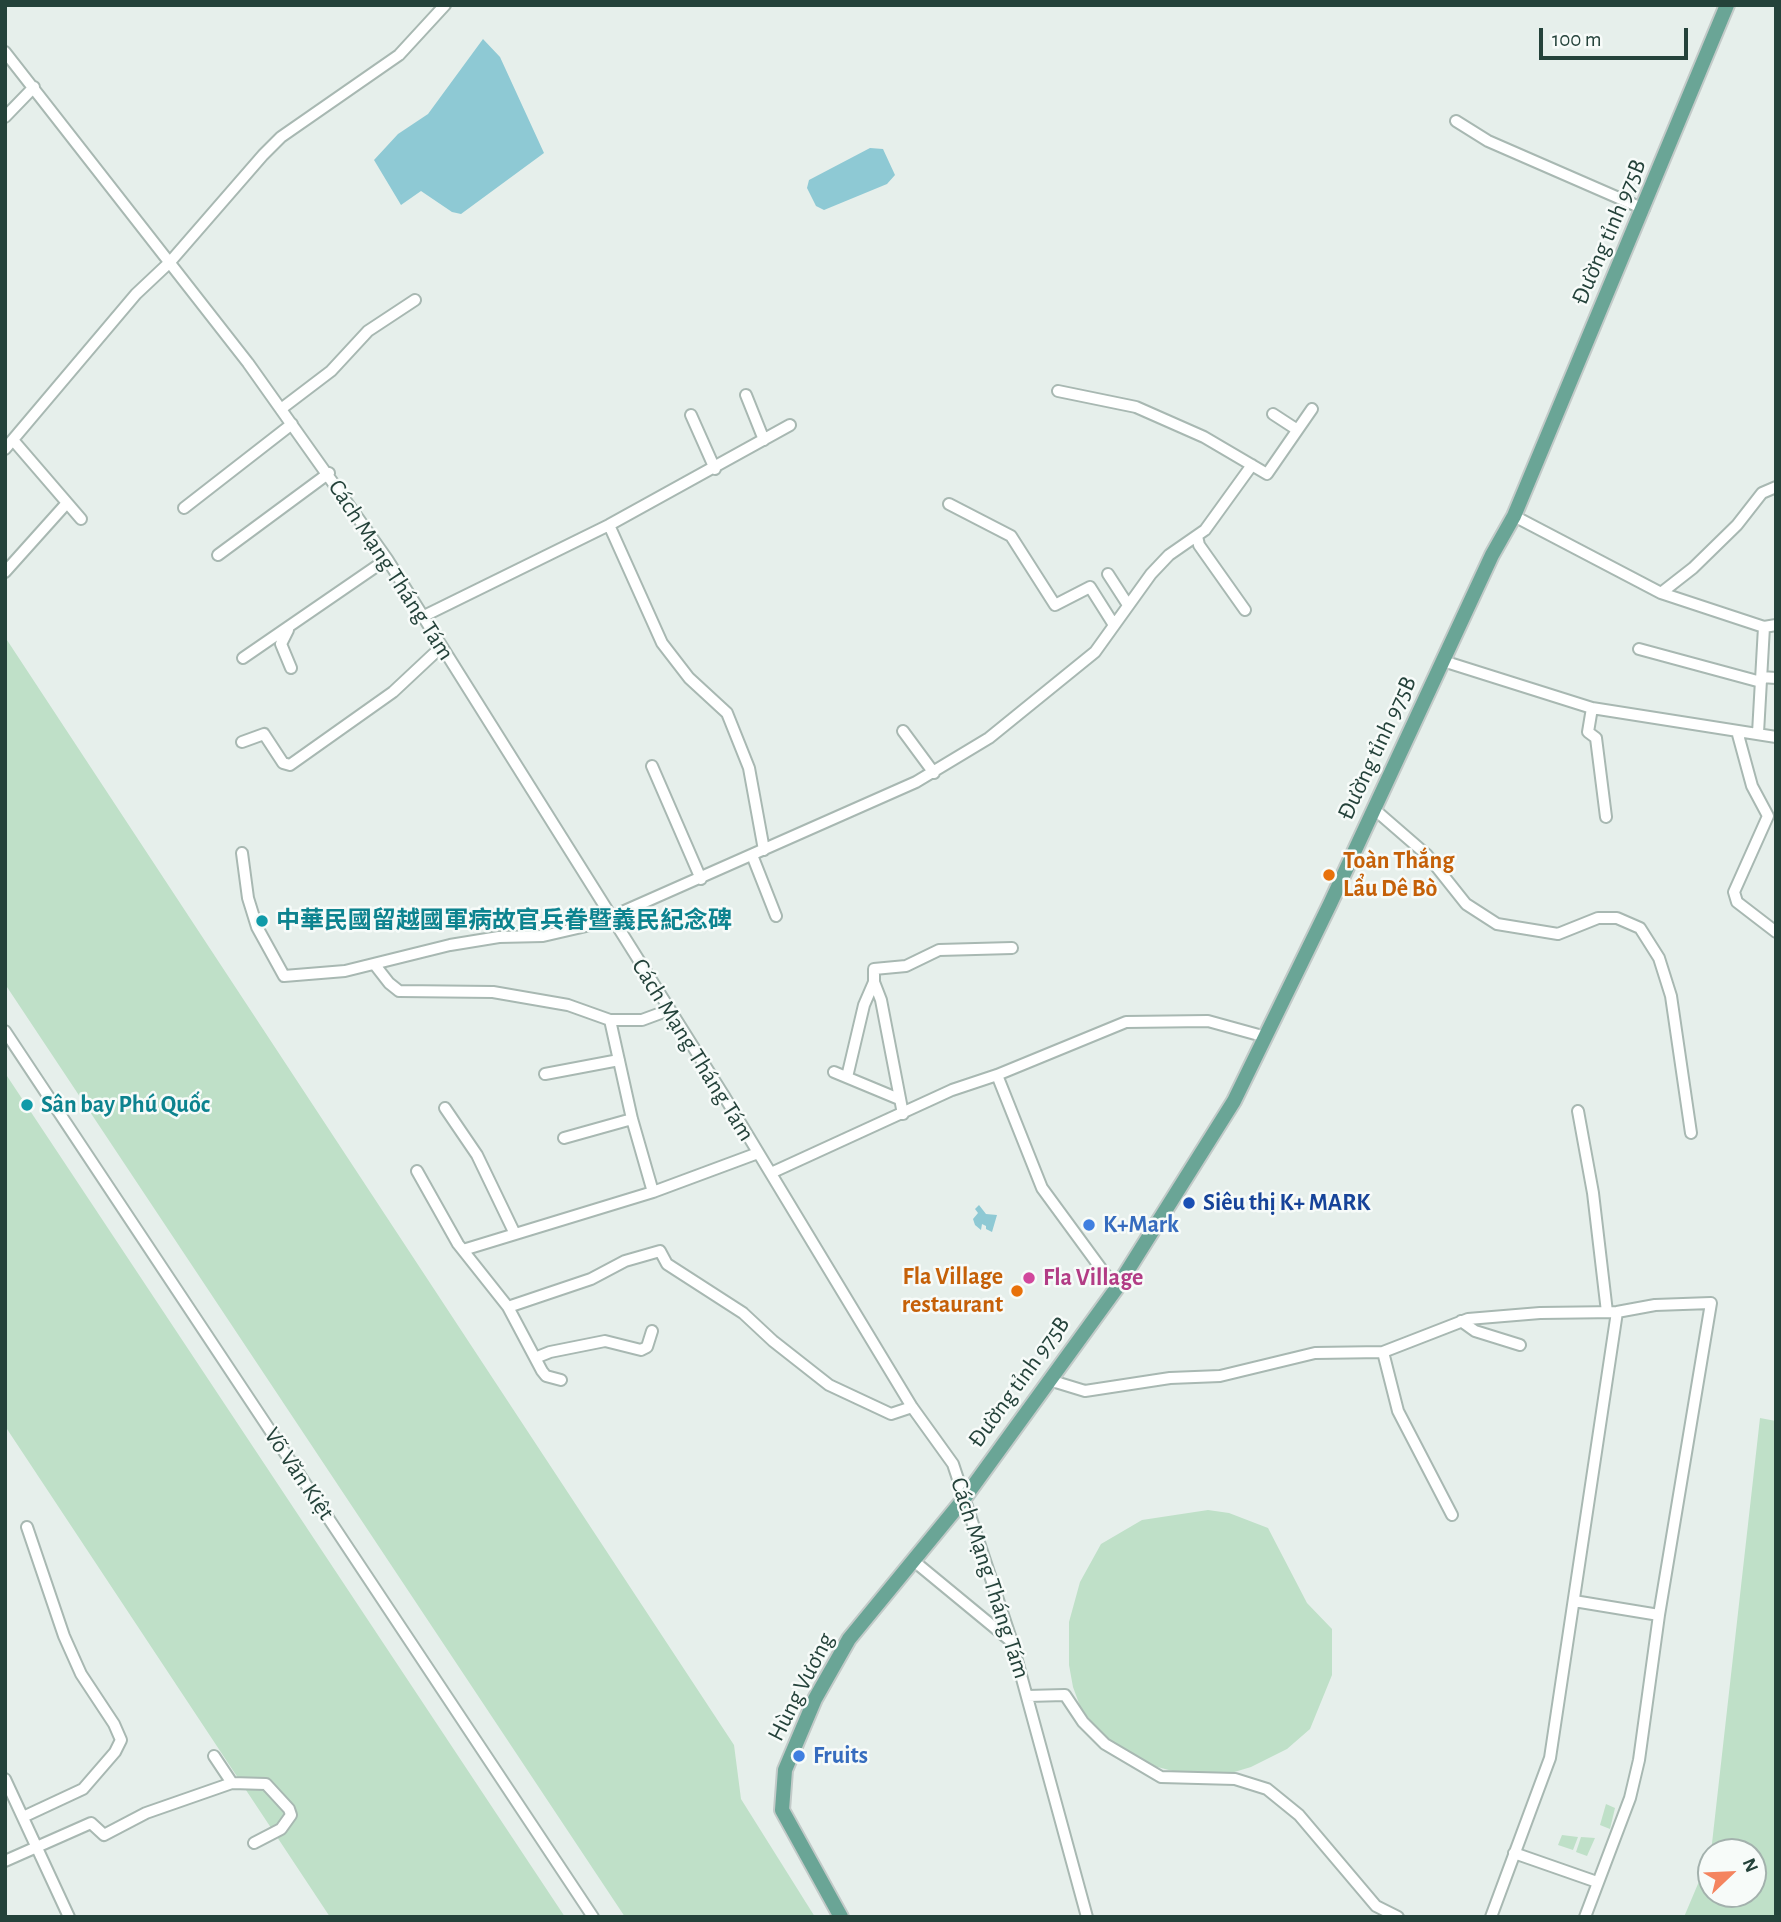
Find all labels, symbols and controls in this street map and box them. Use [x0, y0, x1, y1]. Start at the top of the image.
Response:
scale bar [1543, 14, 1692, 58]
text: 100 m [1552, 29, 1602, 50]
street label: Đường tỉnh 975B [1565, 155, 1653, 309]
street label: Cách Mạng Tháng Tám [322, 474, 460, 666]
street label: Đường tỉnh 975B [1331, 672, 1423, 824]
place label: Toàn Thắng Lẩu Dê Bò [1343, 847, 1454, 903]
marker: Toàn Thắng Lẩu Dê Bò [1321, 867, 1337, 883]
place label: 中華民國留越國軍病故官兵眷暨義民紀念碑 [276, 907, 732, 935]
marker: 中華民國留越國軍病故官兵眷暨義民紀念碑 [254, 913, 270, 929]
street label: Cách Mạng Tháng Tám [625, 953, 761, 1147]
place label: Sân bay Phú Quốc [41, 1091, 210, 1119]
marker: Sân bay Phú Quốc [19, 1097, 35, 1113]
place label: Siêu thị K+ MARK [1203, 1189, 1370, 1217]
marker: Siêu thị K+ MARK [1181, 1195, 1197, 1211]
place label: K+Mark [1103, 1211, 1179, 1239]
marker: K+Mark [1081, 1217, 1097, 1233]
place label: Fla Village restaurant [902, 1263, 1003, 1319]
place label: Fla Village [1043, 1264, 1143, 1292]
marker: Fla Village [1021, 1270, 1037, 1286]
marker: Fla Village restaurant [1009, 1283, 1025, 1299]
street label: Đường tỉnh 975B [962, 1311, 1076, 1453]
street label: Võ Văn Kiệt [258, 1422, 340, 1526]
street label: Cách Mạng Tháng Tám [944, 1474, 1036, 1682]
street label: Hùng Vương [761, 1628, 841, 1746]
place label: Fruits [813, 1742, 868, 1770]
marker: Fruits [791, 1748, 807, 1764]
north arrow [1697, 1838, 1767, 1908]
text: N [1739, 1856, 1761, 1875]

